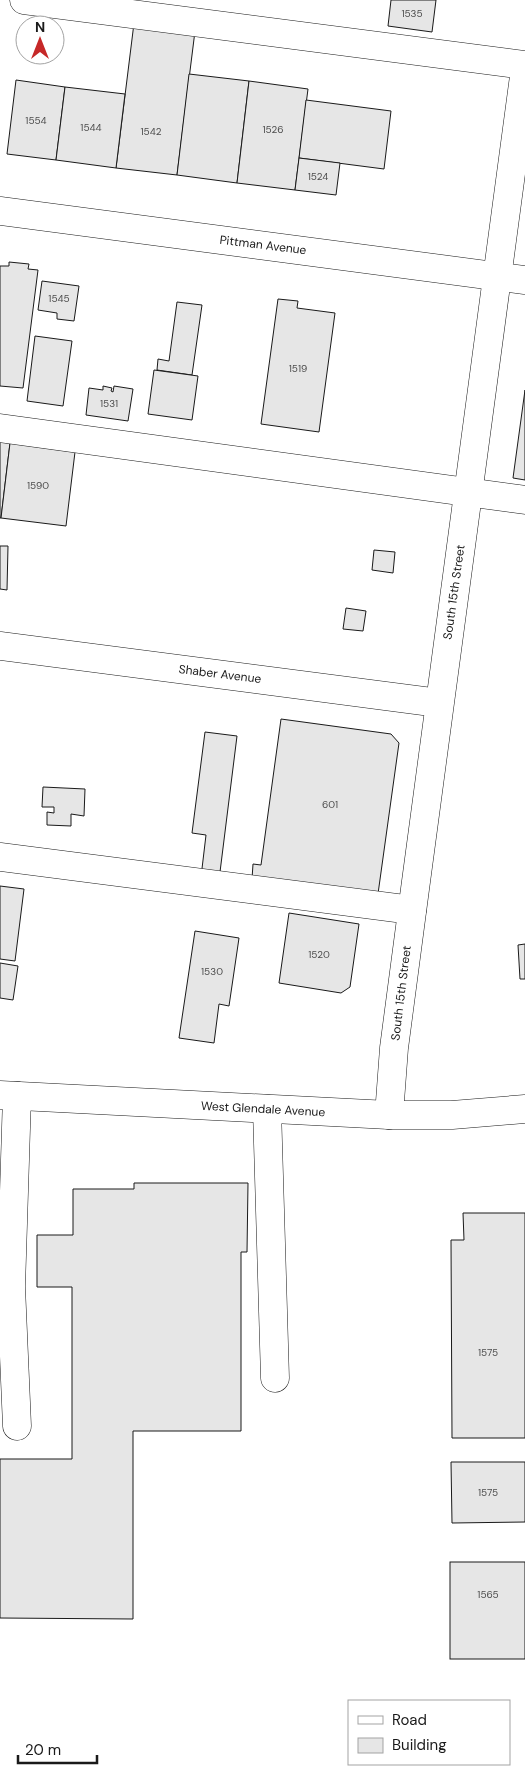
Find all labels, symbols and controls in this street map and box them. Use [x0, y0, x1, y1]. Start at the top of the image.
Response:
house number: 1535 [401, 7, 423, 20]
north arrow [15, 15, 65, 65]
text: N [35, 18, 45, 36]
house number: 1554 [25, 114, 47, 127]
house number: 1544 [80, 121, 102, 134]
house number: 1526 [262, 123, 284, 136]
house number: 1542 [140, 125, 162, 138]
house number: 1524 [308, 170, 328, 183]
street label: Pittman Avenue [219, 232, 307, 258]
house number: 1545 [48, 292, 70, 305]
house number: 1519 [289, 362, 307, 375]
house number: 1531 [100, 397, 118, 410]
house number: 1590 [27, 479, 49, 492]
street label: South 15th Street [439, 543, 469, 640]
street label: Shaber Avenue [178, 661, 262, 687]
house number: 601 [322, 798, 338, 811]
street label: South 15th Street [387, 944, 415, 1041]
house number: 1520 [308, 948, 330, 961]
house number: 1530 [201, 965, 223, 978]
street label: West Glendale Avenue [200, 1098, 326, 1120]
house number: 1575 [478, 1346, 498, 1359]
house number: 1575 [478, 1486, 498, 1499]
house number: 1565 [477, 1588, 499, 1601]
legend [348, 1700, 510, 1765]
text: Road [392, 1710, 427, 1730]
scale bar [18, 1732, 96, 1764]
text: Building [392, 1735, 447, 1755]
text: 20 m [25, 1740, 61, 1760]

